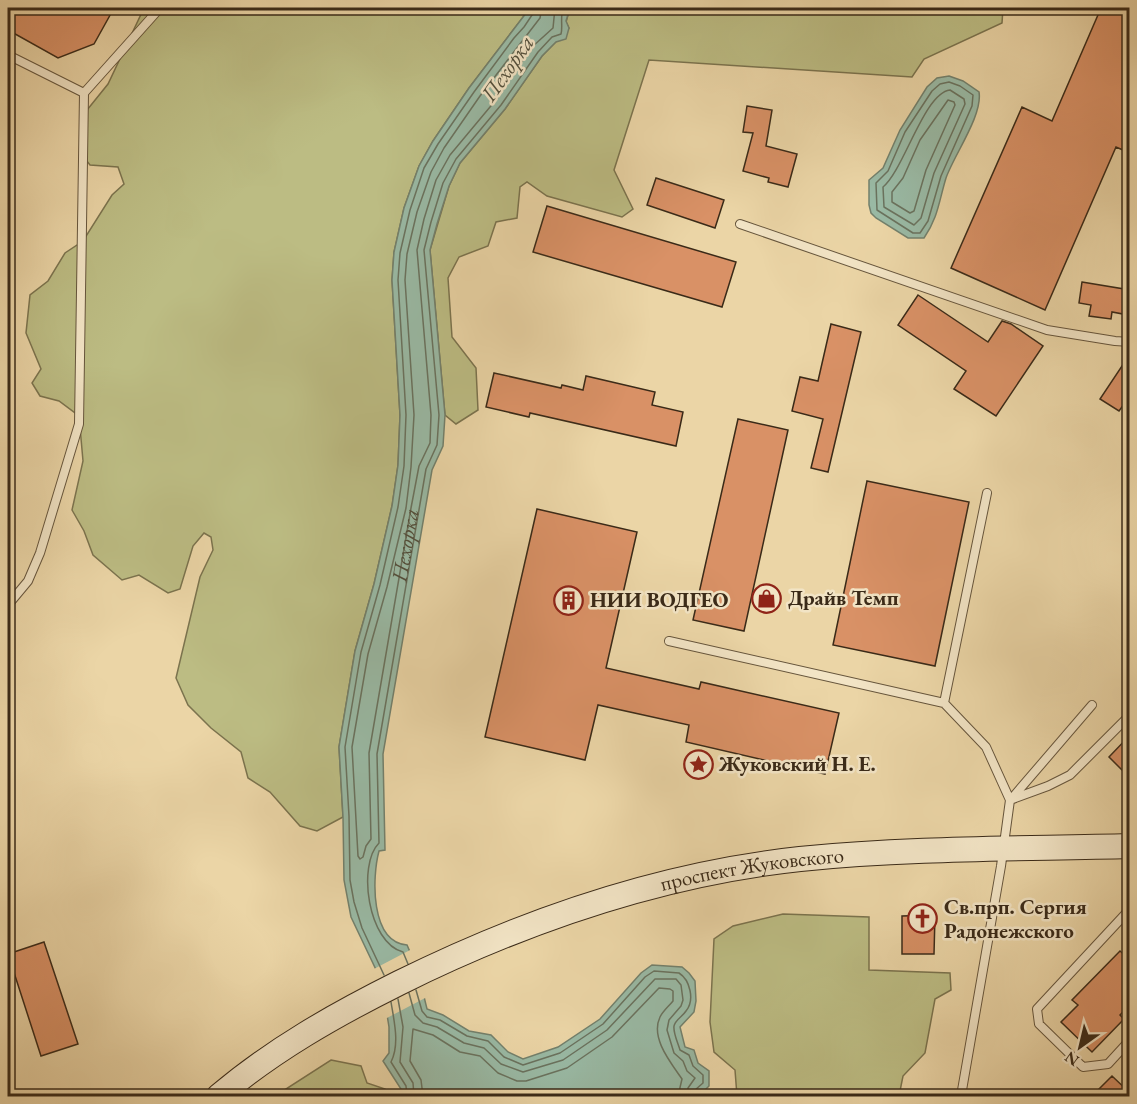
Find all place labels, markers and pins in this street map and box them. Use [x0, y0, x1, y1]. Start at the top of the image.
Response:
shop icon: Драйв Темп [751, 582, 783, 614]
building icon: НИИ ВОДГЕО [553, 584, 585, 616]
place label: Драйв Темп [788, 584, 899, 611]
place label: НИИ ВОДГЕО [590, 586, 729, 613]
place icon: Жуковский Н. Е. [682, 748, 714, 780]
place label: Жуковский Н. Е. [718, 750, 876, 777]
place label: Св.прп. Сергия Радонежского [944, 893, 1087, 944]
church icon: Св.прп. Сергия Радонежского [907, 903, 939, 935]

